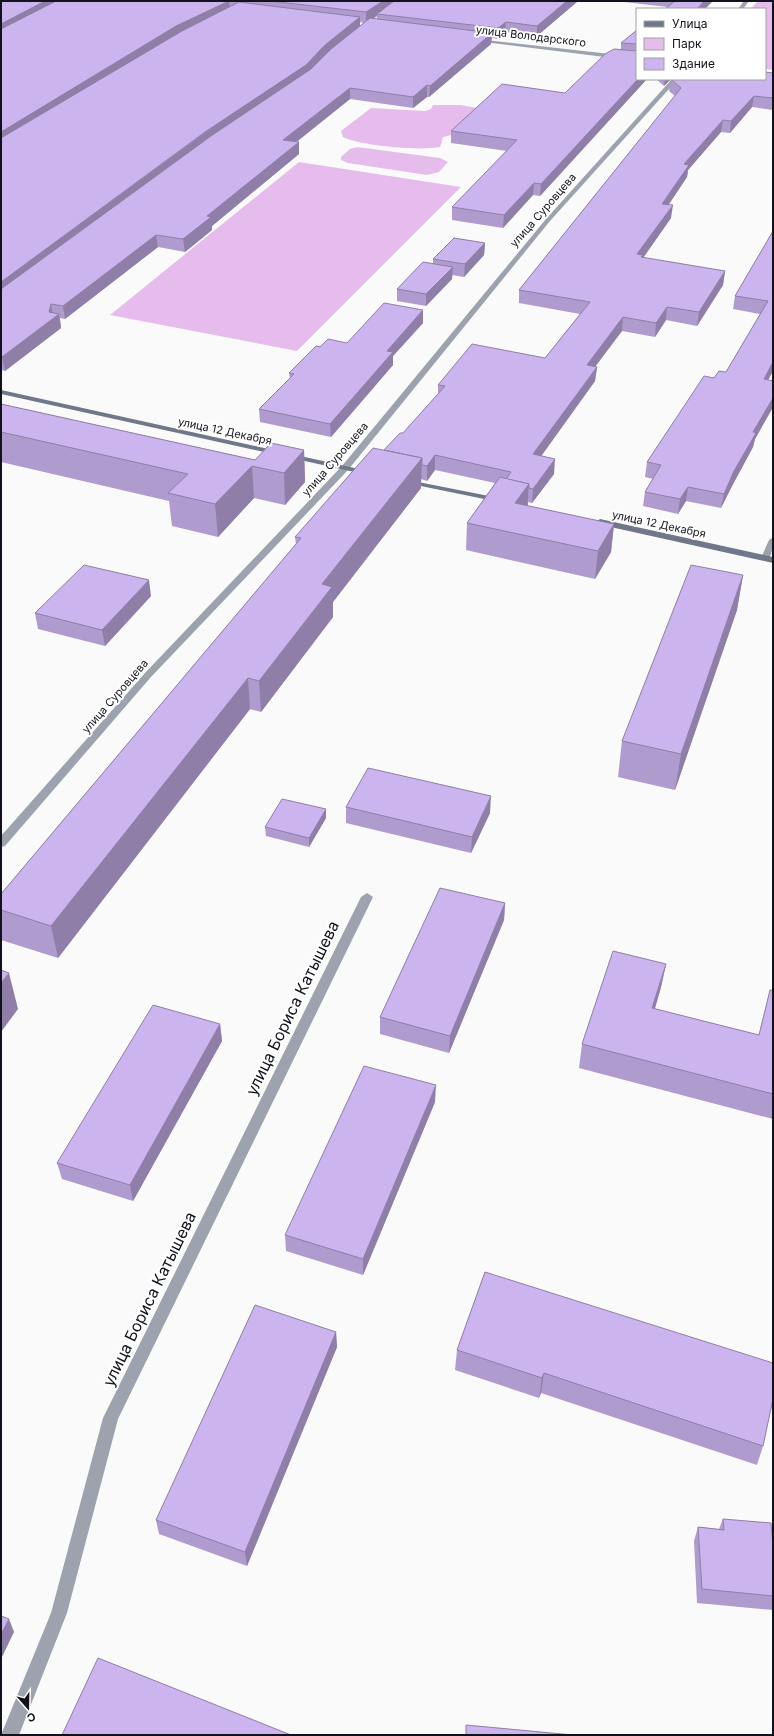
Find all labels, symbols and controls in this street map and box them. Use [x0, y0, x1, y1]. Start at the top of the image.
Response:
legend [636, 8, 766, 80]
text: Улица [672, 16, 707, 31]
street label: улица Володарского [475, 22, 587, 50]
text: Парк [672, 36, 702, 51]
text: Здание [672, 56, 715, 71]
street label: улица Суровцева [507, 170, 579, 250]
street label: улица 12 Декабря [177, 414, 273, 448]
street label: улица Суровцева [299, 419, 371, 499]
street label: улица 12 Декабря [611, 507, 707, 541]
street label: улица Суровцева [79, 656, 151, 736]
street label: улица Бориса Катышева [241, 917, 343, 1099]
street label: улица Бориса Катышева [98, 1208, 200, 1390]
north arrow [8, 1688, 48, 1728]
text: С [25, 1709, 38, 1725]

